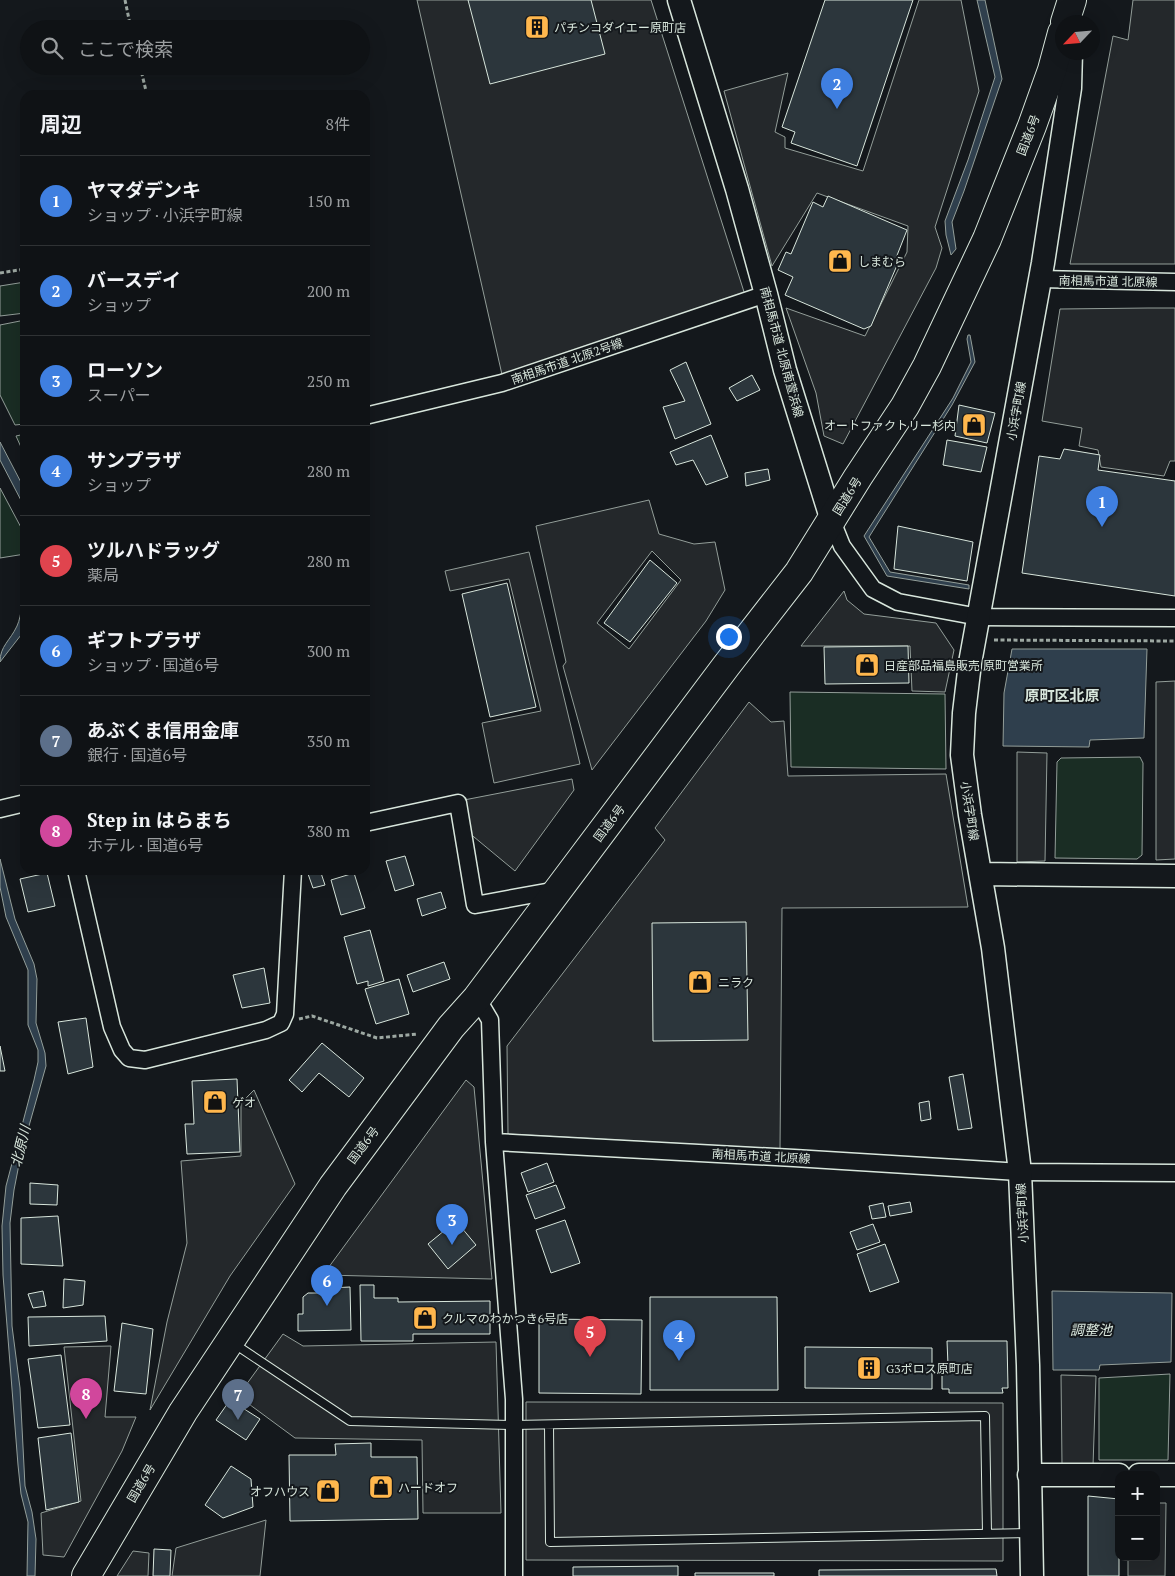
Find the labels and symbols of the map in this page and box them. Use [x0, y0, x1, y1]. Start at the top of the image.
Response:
building icon: パチンコダイエー原町店 [524, 14, 550, 40]
north arrow [1055, 15, 1100, 60]
place label: パチンコダイエー原町店 [554, 20, 686, 35]
pin: 2 [821, 68, 853, 109]
street label: 国道6号 [1013, 113, 1043, 157]
shop icon: しまむら [827, 248, 853, 274]
place label: しまむら [858, 254, 906, 269]
street label: 南相馬市道 北原線 [1058, 273, 1158, 289]
street label: 南相馬市道 北原南萱浜線 [757, 285, 807, 419]
street label: 南相馬市道 北原2号線 [509, 335, 625, 387]
street label: 小浜字町線 [1003, 380, 1029, 442]
shop icon: オートファクトリー杉内 [961, 412, 987, 438]
place label: オートファクトリー杉内 [824, 418, 956, 433]
street label: 国道6号 [829, 474, 865, 518]
pin: 1 [1086, 486, 1118, 527]
your location [716, 624, 742, 650]
shop icon: 日産部品福島販売 原町営業所 [854, 652, 880, 678]
place label: 日産部品福島販売 原町営業所 [884, 658, 1043, 673]
district label: 原町区北原 [1024, 685, 1100, 705]
street label: 小浜字町線 [958, 780, 982, 842]
street label: 国道6号 [590, 802, 628, 844]
shop icon: ニラク [687, 969, 713, 995]
place label: ニラク [718, 975, 754, 990]
shop icon: ゲオ [202, 1089, 228, 1115]
place label: ゲオ [232, 1095, 256, 1110]
water label: 北原川 [6, 1121, 35, 1169]
street label: 国道6号 [344, 1124, 382, 1166]
street label: 南相馬市道 北原線 [711, 1146, 811, 1166]
street label: 小浜字町線 [1013, 1183, 1031, 1243]
pin: 3 [436, 1204, 468, 1245]
pin: 6 [311, 1265, 343, 1306]
shop icon: クルマのわかつき6号店 [412, 1305, 438, 1331]
place label: クルマのわかつき6号店 [442, 1311, 568, 1326]
pin: 5 [574, 1316, 606, 1357]
pin: 4 [663, 1320, 695, 1361]
water label: 調整池 [1070, 1320, 1114, 1339]
building icon: G3ポロス原町店 [856, 1355, 882, 1381]
place label: G3ポロス原町店 [886, 1361, 973, 1376]
pin: 8 [70, 1378, 102, 1419]
pin: 7 [222, 1379, 254, 1420]
street label: 国道6号 [124, 1461, 158, 1505]
shop icon: ハードオフ [368, 1474, 394, 1500]
shop icon: オフハウス [315, 1478, 341, 1504]
place label: ハードオフ [398, 1480, 458, 1495]
place label: オフハウス [250, 1484, 310, 1499]

